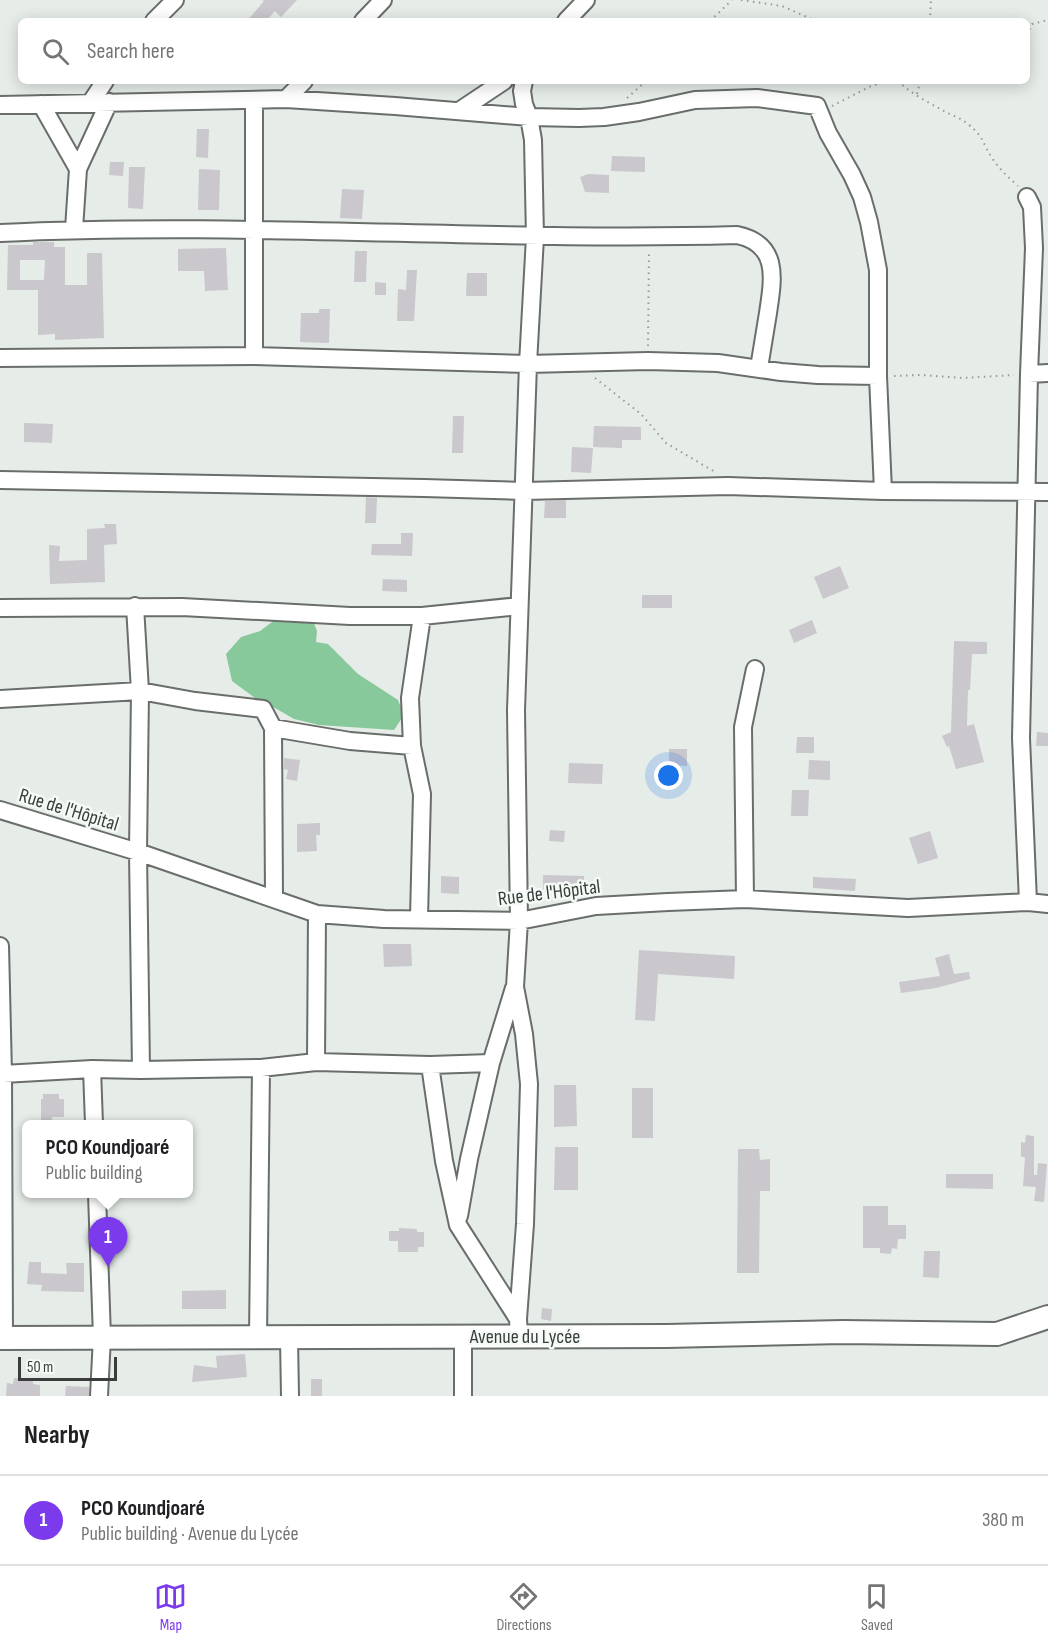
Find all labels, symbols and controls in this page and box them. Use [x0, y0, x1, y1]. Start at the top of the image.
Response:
search box [18, 18, 1030, 84]
icon: search [39, 35, 72, 68]
text: Search here [87, 38, 174, 65]
your location [654, 761, 683, 790]
street label: Rue de l'Hôpital [16, 783, 122, 837]
street label: Rue de l'Hôpital [496, 875, 602, 911]
popup [22, 1120, 193, 1198]
text: PCO Koundjoaré [46, 1134, 169, 1161]
text: Public building [46, 1161, 142, 1185]
pin: 1 [88, 1218, 128, 1267]
street label: Avenue du Lycée [469, 1325, 580, 1349]
scale bar [18, 1354, 117, 1382]
text: 50 m [27, 1358, 53, 1377]
text: Nearby [24, 1420, 90, 1451]
text: PCO Koundjoaré [81, 1495, 205, 1522]
text: 1 [40, 1508, 47, 1532]
text: 380 m [982, 1508, 1024, 1532]
text: Public building · Avenue du Lycée [81, 1522, 299, 1546]
tab: Map [154, 1580, 187, 1635]
tab: Directions [496, 1580, 551, 1635]
tab: Saved [860, 1580, 893, 1635]

